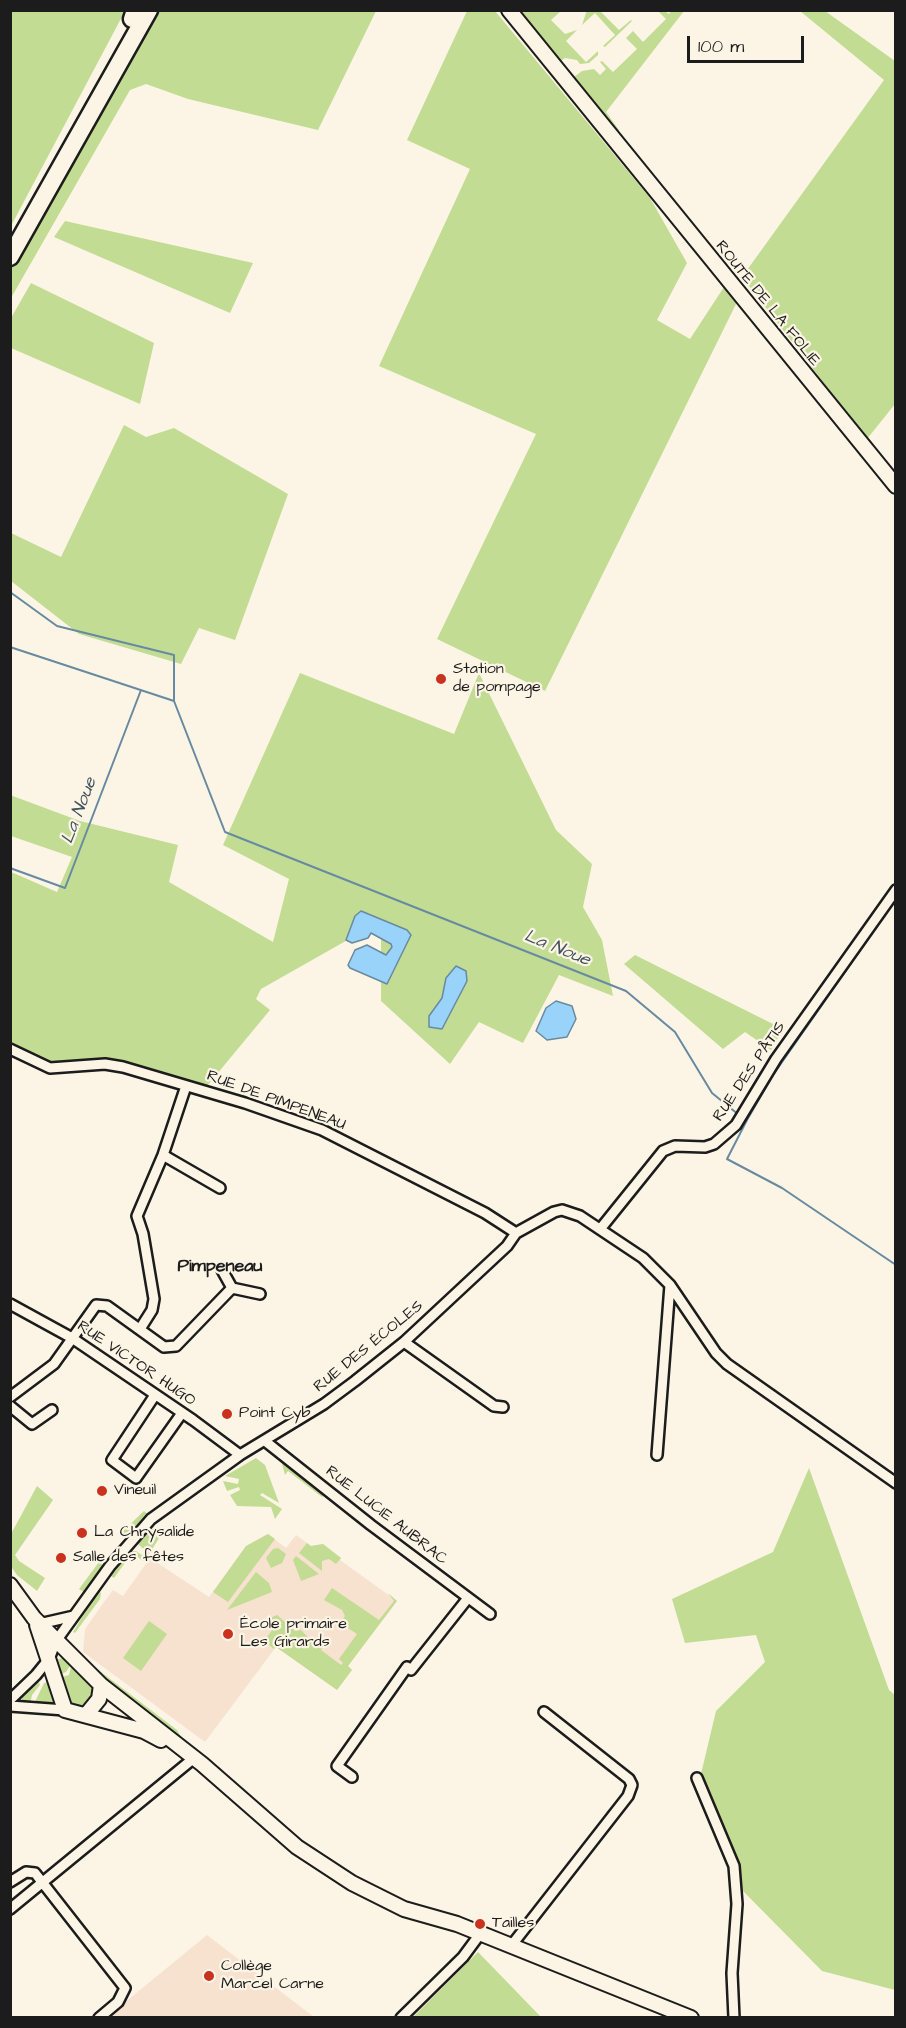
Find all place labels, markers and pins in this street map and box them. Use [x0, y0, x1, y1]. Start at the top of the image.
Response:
place label: Station de pompage [453, 660, 541, 698]
marker: Station de pompage [434, 672, 448, 686]
place label: Point Cyb [239, 1404, 311, 1424]
marker: Point Cyb [220, 1407, 234, 1421]
place label: Vineuil [114, 1481, 156, 1501]
marker: Vineuil [95, 1484, 109, 1498]
place label: La Chrysalide [94, 1523, 194, 1543]
marker: La Chrysalide [75, 1526, 89, 1540]
place label: Salle des fêtes [73, 1548, 184, 1568]
marker: Salle des fêtes [54, 1551, 68, 1565]
place label: École primaire Les Girards [240, 1615, 347, 1653]
marker: École primaire Les Girards [221, 1627, 235, 1641]
place label: Tailles [492, 1914, 534, 1934]
marker: Tailles [473, 1917, 487, 1931]
place label: Collège Marcel Carne [221, 1957, 324, 1995]
marker: Collège Marcel Carne [202, 1969, 216, 1983]

